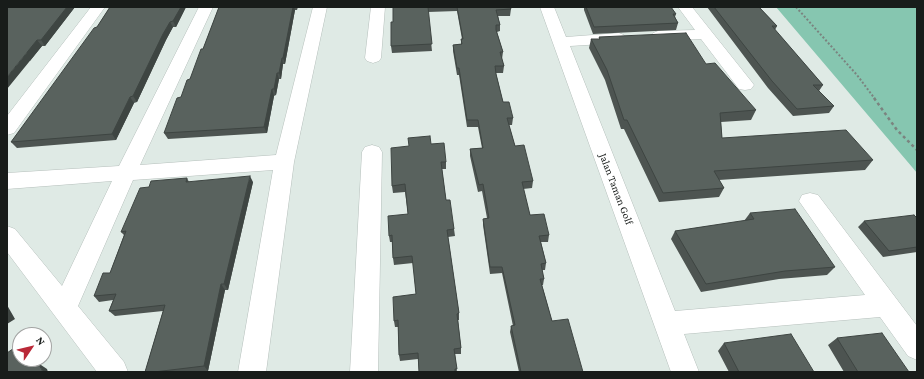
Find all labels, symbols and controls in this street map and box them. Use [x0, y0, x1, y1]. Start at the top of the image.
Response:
street label: Jalan Taman Golf [596, 151, 636, 227]
north arrow [12, 327, 52, 367]
text: N [34, 334, 48, 347]

